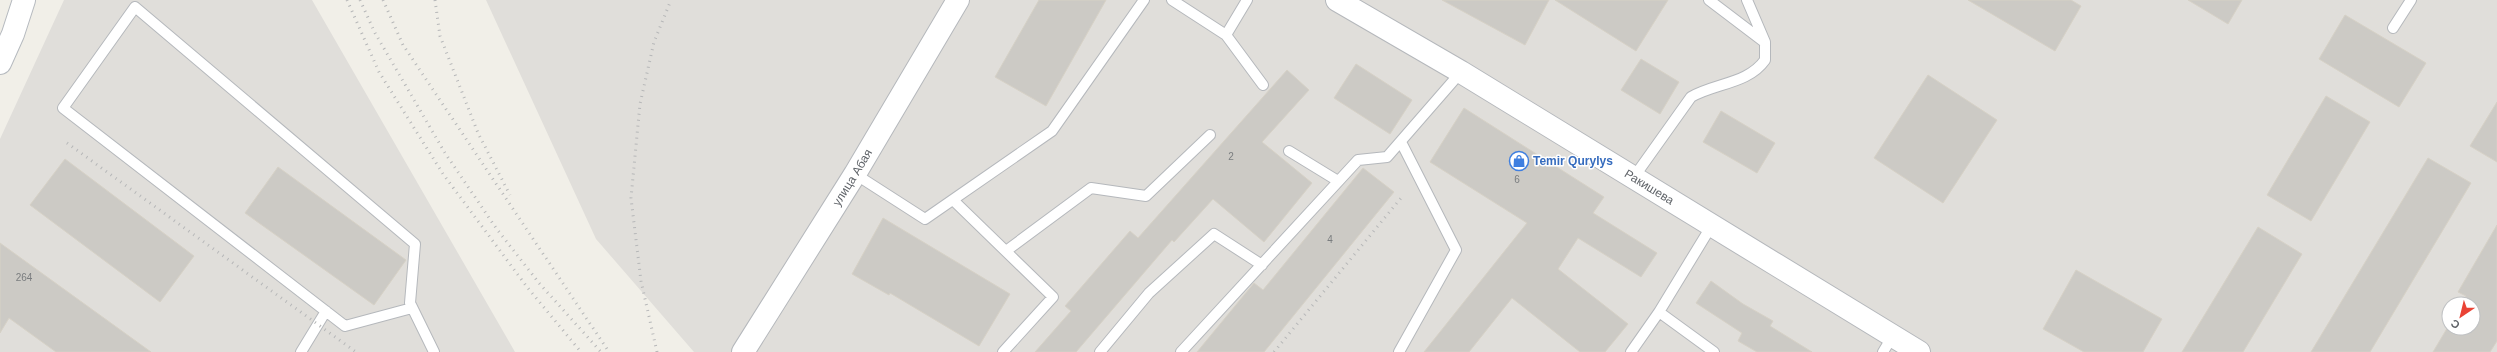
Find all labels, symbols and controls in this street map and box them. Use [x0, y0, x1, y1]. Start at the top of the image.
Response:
street label: улица Абая [830, 147, 875, 209]
shop icon: Temir Qurylys [1508, 150, 1530, 172]
house number: 2 [1228, 151, 1234, 162]
place label: Temir Qurylys [1533, 154, 1613, 168]
street label: Ракишева [1622, 167, 1677, 208]
house number: 6 [1514, 174, 1520, 185]
house number: 4 [1327, 234, 1333, 245]
house number: 264 [16, 272, 33, 283]
north arrow [2441, 296, 2481, 336]
text: С [2449, 317, 2462, 331]

